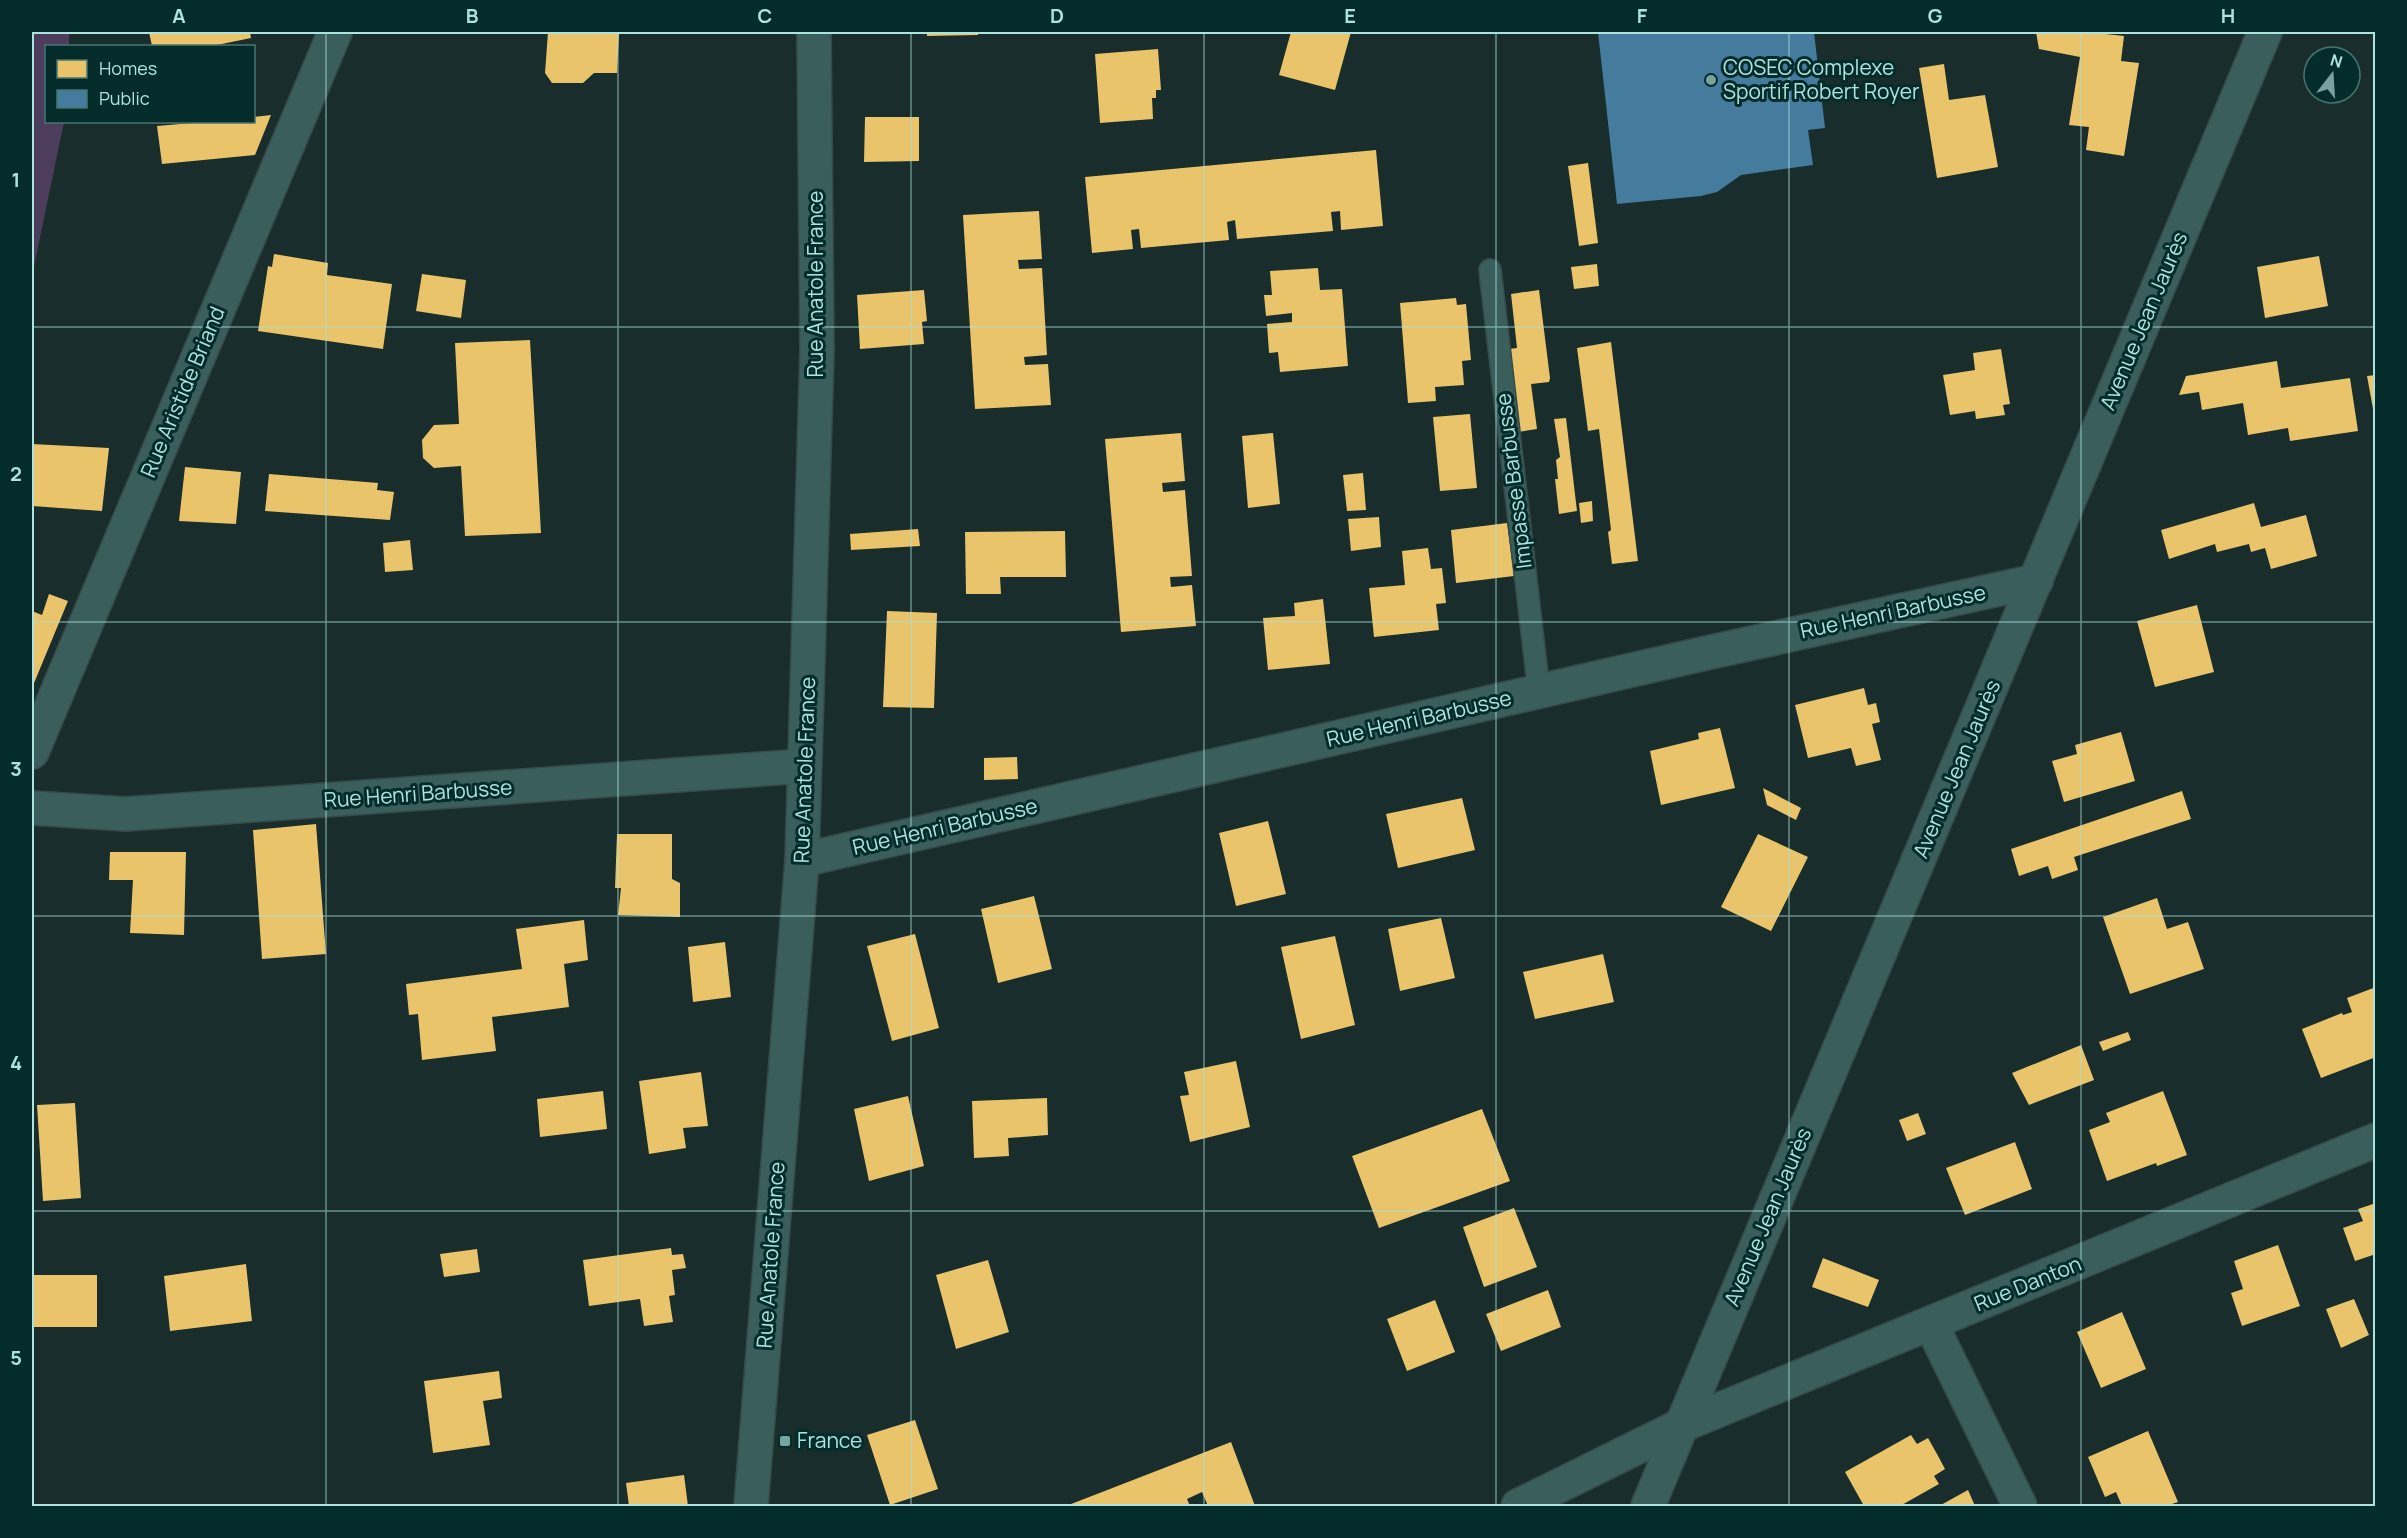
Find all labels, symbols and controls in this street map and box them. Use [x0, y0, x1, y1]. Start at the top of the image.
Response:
text: A [172, 2, 186, 29]
text: B [466, 2, 479, 29]
text: C [758, 2, 772, 29]
text: D [1050, 2, 1064, 29]
text: E [1344, 2, 1356, 29]
text: F [1637, 2, 1648, 29]
text: G [1928, 2, 1943, 29]
text: H [2221, 2, 2235, 29]
legend [45, 45, 255, 123]
north arrow [2302, 45, 2362, 105]
text: N [2328, 48, 2345, 73]
place label: COSEC Complexe Sportif Robert Royer [1723, 53, 1920, 105]
text: Homes [99, 56, 157, 80]
marker: COSEC Complexe Sportif Robert Royer [1704, 73, 1718, 87]
text: Public [99, 86, 150, 110]
text: 1 [12, 166, 20, 193]
street label: Rue Anatole France [801, 191, 829, 377]
street label: Avenue Jean Jaurès [2093, 227, 2193, 414]
street label: Rue Aristide Briand [133, 302, 231, 481]
street label: Impasse Barbusse [1488, 392, 1538, 571]
text: 2 [10, 460, 22, 487]
street label: Rue Henri Barbusse [1797, 578, 1988, 644]
street label: Avenue Jean Jaurès [1906, 675, 2006, 862]
street label: Rue Anatole France [787, 676, 821, 864]
street label: Rue Henri Barbusse [1324, 683, 1514, 753]
text: 3 [10, 755, 22, 782]
street label: Rue Henri Barbusse [323, 772, 513, 814]
street label: Rue Henri Barbusse [850, 791, 1040, 861]
text: 4 [10, 1049, 22, 1076]
street label: Avenue Jean Jaurès [1717, 1123, 1817, 1310]
street label: Rue Anatole France [750, 1161, 790, 1349]
street label: Rue Danton [1970, 1249, 2085, 1317]
text: 5 [10, 1344, 22, 1371]
place label: France [797, 1426, 862, 1454]
marker: France [778, 1434, 792, 1448]

